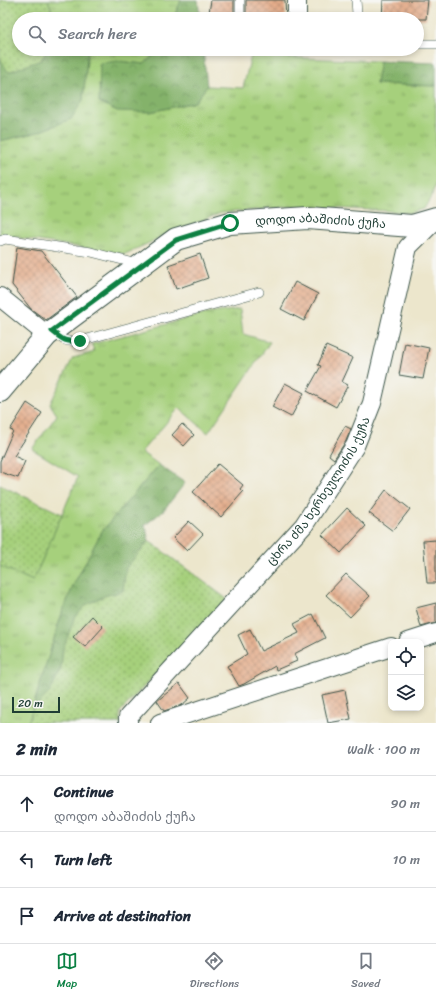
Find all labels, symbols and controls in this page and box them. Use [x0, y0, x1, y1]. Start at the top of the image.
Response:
search box [12, 12, 424, 56]
text: Search here [58, 21, 137, 47]
icon: search [26, 23, 48, 45]
street label: დოდო აბაშიძის ქუჩა [255, 207, 387, 235]
route start [221, 214, 239, 232]
route end [71, 332, 89, 350]
street label: ცხრა ძმა ხერხეულიძის ქუჩა [261, 413, 377, 571]
map controls [388, 639, 424, 711]
button: locate [388, 639, 424, 675]
button: layers [388, 675, 424, 711]
text: 20 m [18, 694, 43, 713]
scale bar [12, 695, 60, 714]
text: 2 min [16, 734, 57, 764]
text: Walk · 100 m [347, 738, 420, 761]
text: Continue [54, 779, 114, 805]
text: 90 m [390, 792, 420, 815]
icon: ahead [16, 793, 38, 815]
text: დოდო აბაშიძის ქუჩა [54, 805, 196, 828]
text: Turn left [54, 847, 112, 873]
text: 10 m [393, 848, 420, 871]
icon: left [16, 849, 38, 871]
text: Arrive at destination [54, 903, 191, 929]
icon: arrive [16, 905, 38, 927]
tab: Map [56, 950, 78, 993]
tab: Directions [190, 950, 239, 993]
tab: Saved [351, 950, 380, 993]

